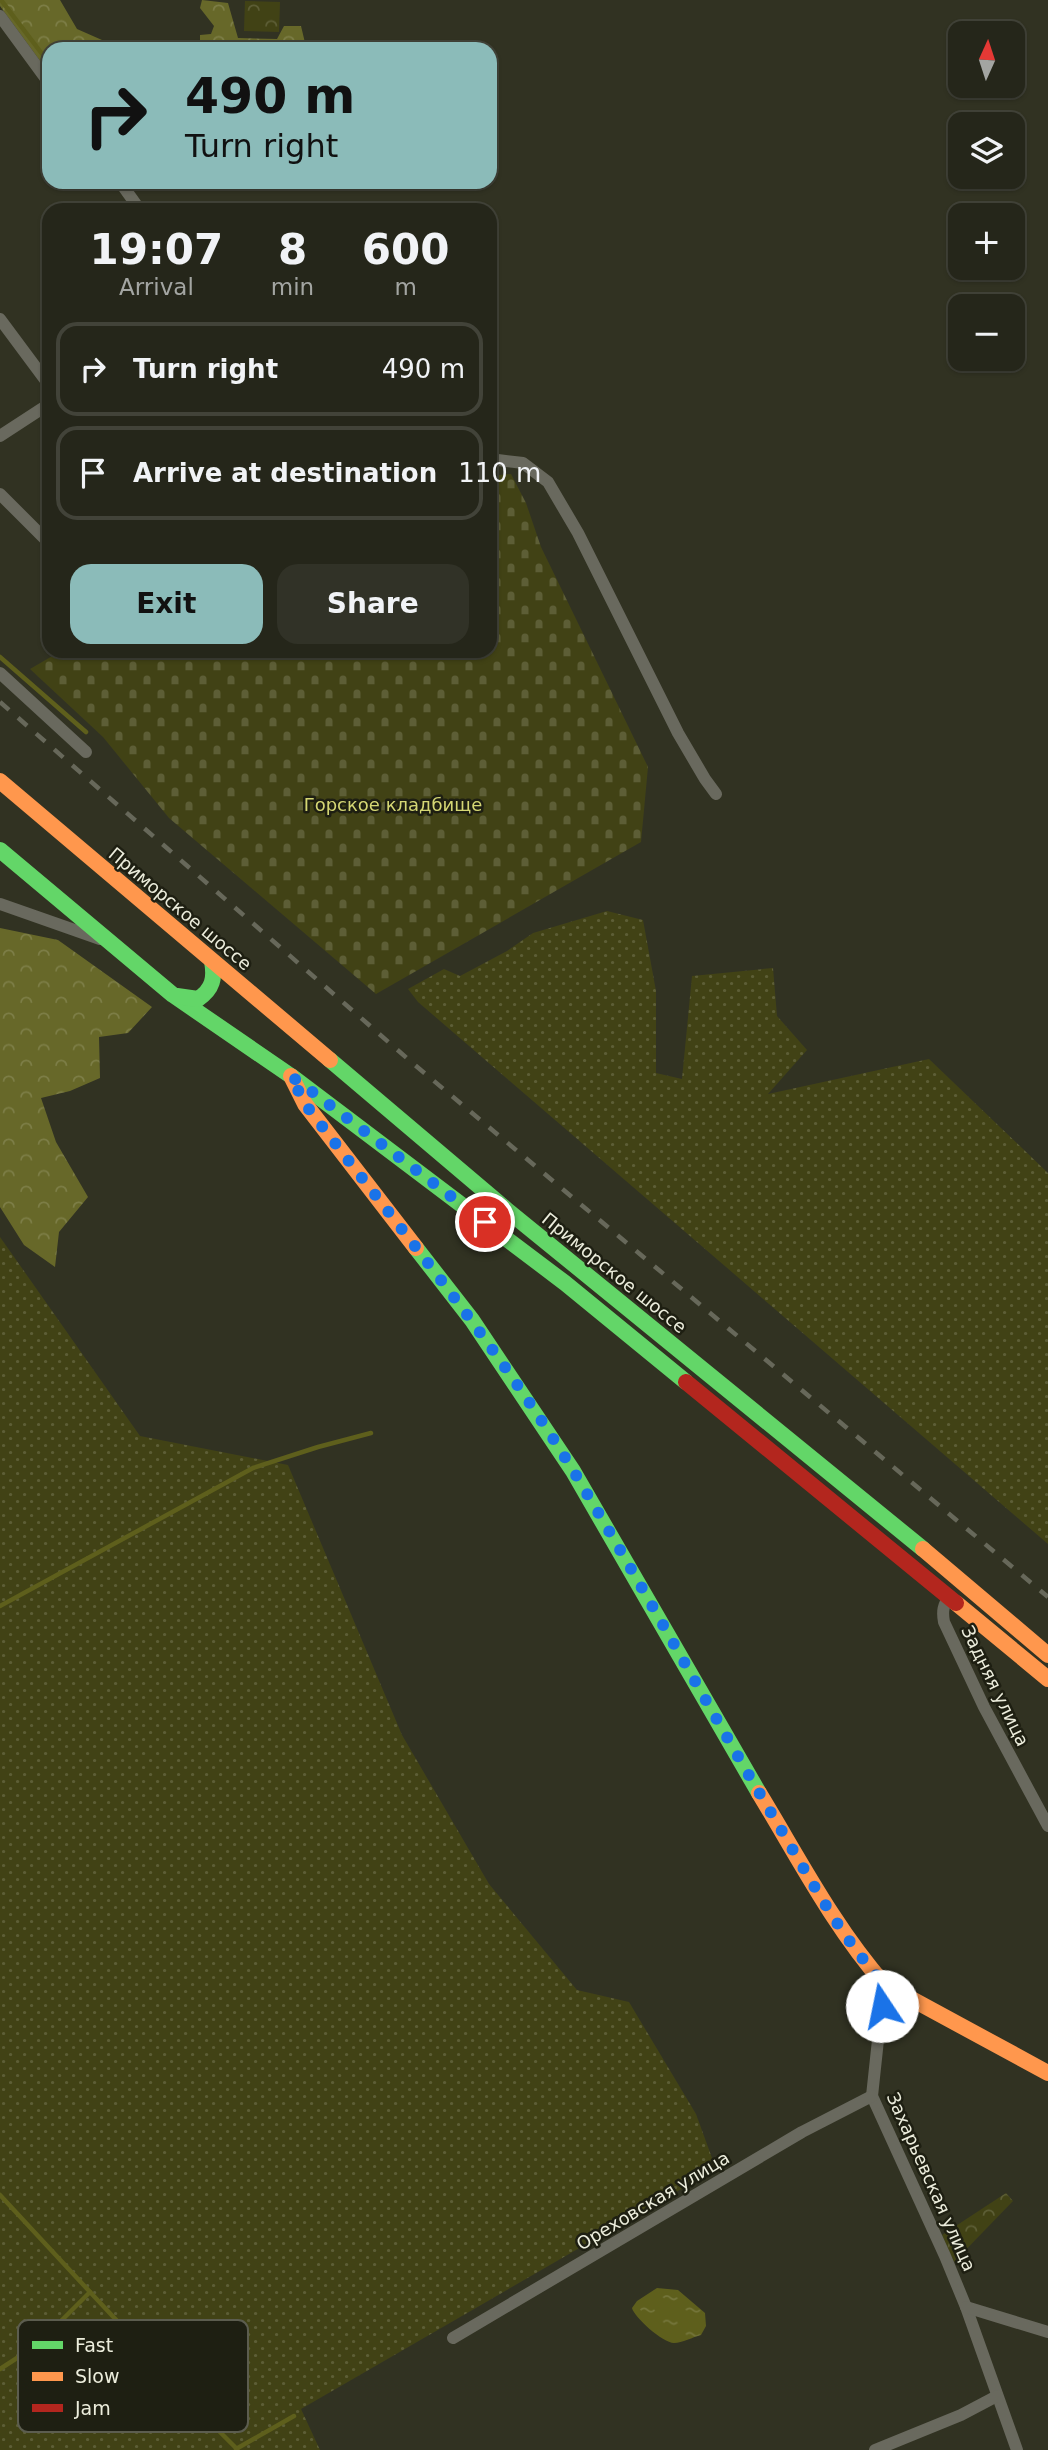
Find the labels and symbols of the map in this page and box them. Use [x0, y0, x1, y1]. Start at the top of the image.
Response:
north arrow [948, 21, 1026, 98]
park label: Горское кладбище [304, 794, 482, 815]
street label: Приморское шоссе [105, 843, 256, 974]
pin [455, 1192, 515, 1252]
street label: Приморское шоссе [538, 1208, 691, 1337]
street label: Задняя улица [957, 1622, 1034, 1749]
position arrow [845, 1969, 919, 2043]
street label: Захарьевская улица [883, 2089, 980, 2274]
street label: Ореховская улица [573, 2147, 733, 2254]
legend [18, 2320, 248, 2432]
text: Fast [75, 2334, 113, 2356]
text: Slow [75, 2365, 120, 2387]
text: Jam [74, 2397, 111, 2419]

